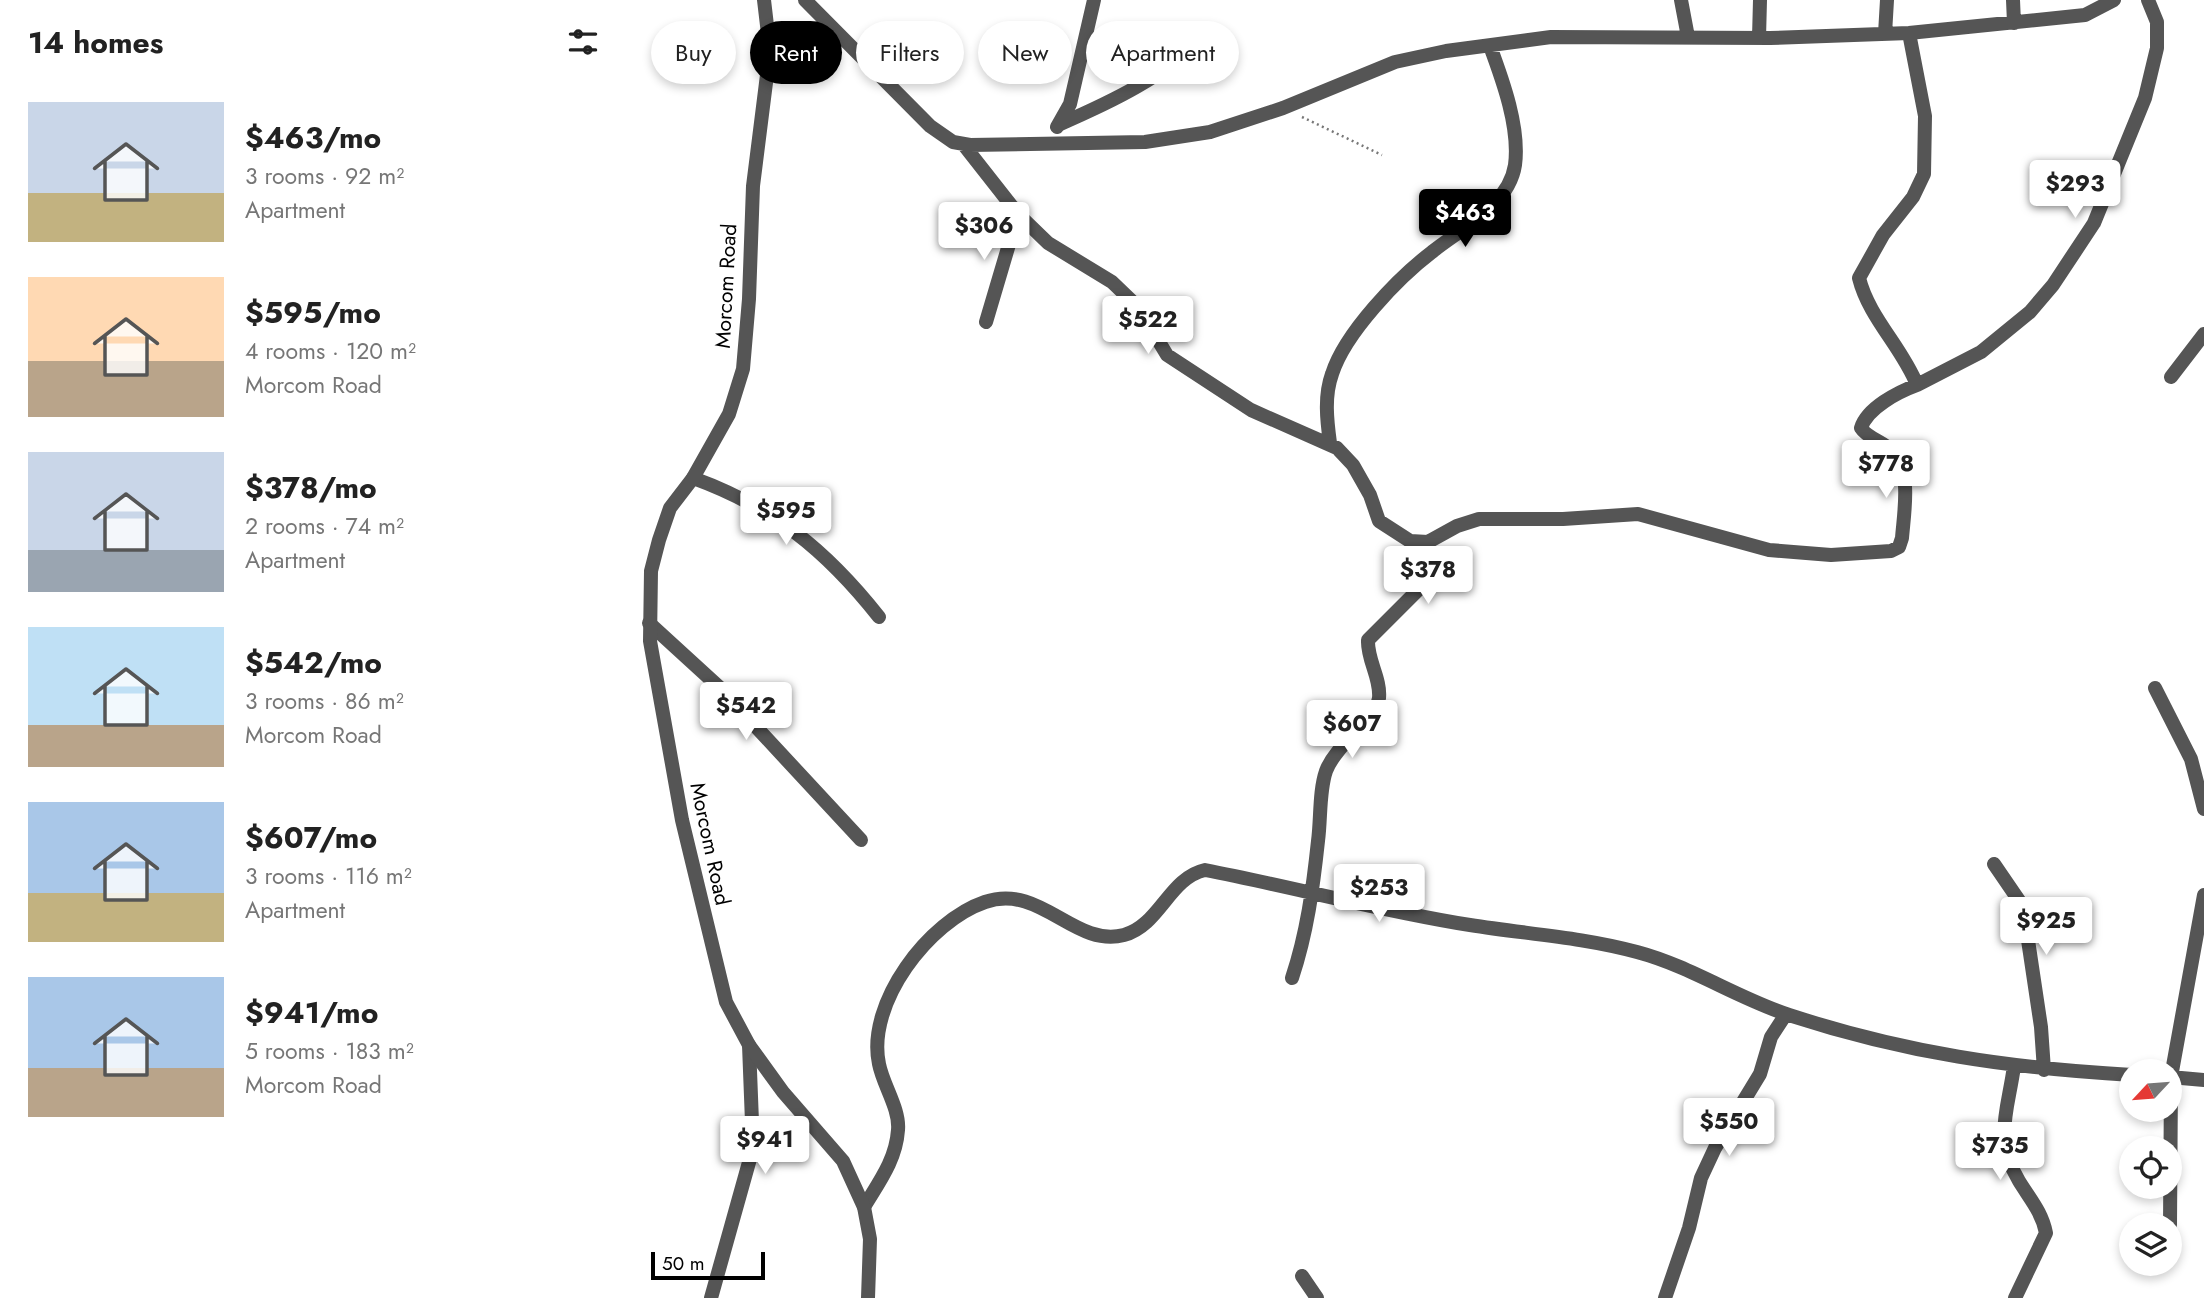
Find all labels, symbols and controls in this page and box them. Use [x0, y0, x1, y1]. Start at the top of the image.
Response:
text: 14 homes [28, 21, 163, 64]
chip: Buy [651, 21, 736, 84]
chip: Rent [750, 21, 842, 84]
chip: Filters [856, 21, 964, 84]
chip: New [978, 21, 1072, 84]
chip: Apartment [1086, 21, 1239, 84]
icon: filters [564, 23, 602, 61]
text: $463/mo [245, 116, 381, 159]
icon: home [84, 130, 168, 214]
text: 3 rooms · 92 m² [245, 159, 404, 193]
pin: $293 [2034, 160, 2116, 220]
text: $293 [2045, 166, 2105, 200]
pin: $463 [1424, 190, 1506, 249]
text: Apartment [245, 193, 345, 227]
text: $463 [1435, 195, 1495, 229]
pin: $306 [943, 202, 1025, 262]
text: $306 [954, 208, 1014, 242]
street label: Morcom Road [708, 223, 744, 349]
text: $595/mo [245, 291, 381, 334]
pin: $522 [1107, 296, 1189, 356]
text: $522 [1118, 302, 1178, 336]
icon: home [84, 305, 168, 389]
text: 4 rooms · 120 m² [245, 334, 416, 368]
text: Morcom Road [245, 368, 382, 402]
pin: $778 [1845, 440, 1927, 500]
text: $778 [1858, 446, 1914, 480]
text: $378/mo [245, 466, 377, 509]
icon: home [84, 480, 168, 564]
pin: $595 [745, 488, 827, 547]
text: $595 [756, 493, 816, 527]
text: 2 rooms · 74 m² [245, 509, 404, 543]
text: Apartment [245, 543, 345, 577]
pin: $378 [1387, 546, 1469, 606]
text: $378 [1400, 552, 1456, 586]
text: $542/mo [245, 641, 382, 684]
icon: home [84, 655, 168, 739]
pin: $542 [705, 682, 787, 742]
text: 3 rooms · 86 m² [245, 684, 404, 718]
text: $542 [716, 688, 776, 722]
pin: $607 [1311, 700, 1393, 760]
text: $607 [1323, 706, 1381, 740]
text: Morcom Road [245, 718, 382, 752]
street label: Morcom Road [682, 780, 738, 908]
text: $607/mo [245, 816, 377, 859]
icon: home [84, 830, 168, 914]
text: 3 rooms · 116 m² [245, 859, 412, 893]
pin: $253 [1338, 864, 1420, 924]
text: $253 [1350, 870, 1408, 904]
text: Apartment [245, 893, 345, 927]
pin: $925 [2005, 898, 2087, 957]
text: $925 [2016, 903, 2076, 937]
text: $941/mo [245, 991, 378, 1034]
icon: home [84, 1005, 168, 1089]
text: 5 rooms · 183 m² [245, 1034, 414, 1068]
north arrow [2119, 1059, 2182, 1122]
map controls [2119, 1059, 2182, 1276]
text: Morcom Road [245, 1068, 382, 1102]
pin: $550 [1688, 1098, 1770, 1158]
text: $550 [1699, 1104, 1759, 1138]
pin: $941 [724, 1116, 806, 1176]
text: $941 [736, 1122, 794, 1156]
pin: $735 [1959, 1122, 2041, 1182]
text: $735 [1971, 1128, 2029, 1162]
button: locate [2119, 1136, 2182, 1199]
button: layers [2119, 1213, 2182, 1276]
scale bar [651, 1249, 765, 1281]
text: 50 m [662, 1250, 705, 1277]

